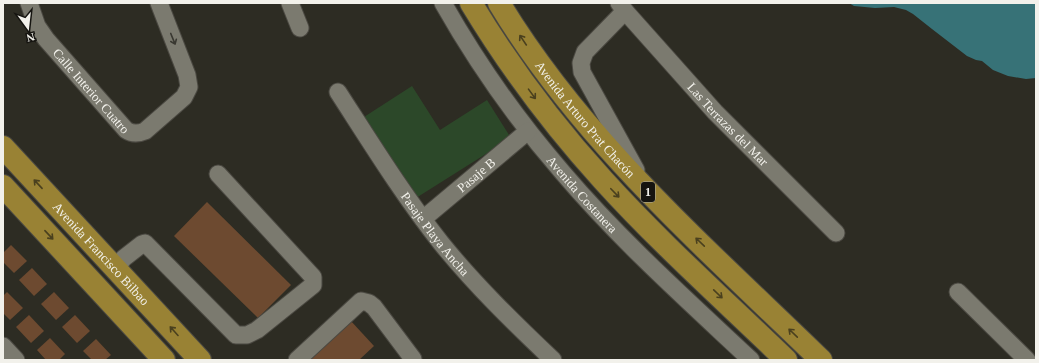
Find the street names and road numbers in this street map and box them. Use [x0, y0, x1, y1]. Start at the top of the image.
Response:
street label: Calle Interior Cuatro [50, 45, 133, 136]
street label: Avenida Arturo Prat Chacón [532, 58, 639, 181]
street label: Las Terrazas del Mar [685, 79, 772, 169]
street label: Avenida Costanera [544, 152, 621, 236]
street label: Pasaje B [454, 154, 498, 195]
road number: 1 [641, 182, 655, 202]
street label: Pasaje Playa Ancha [398, 189, 473, 279]
street label: Avenida Francisco Bilbao [50, 199, 153, 308]

